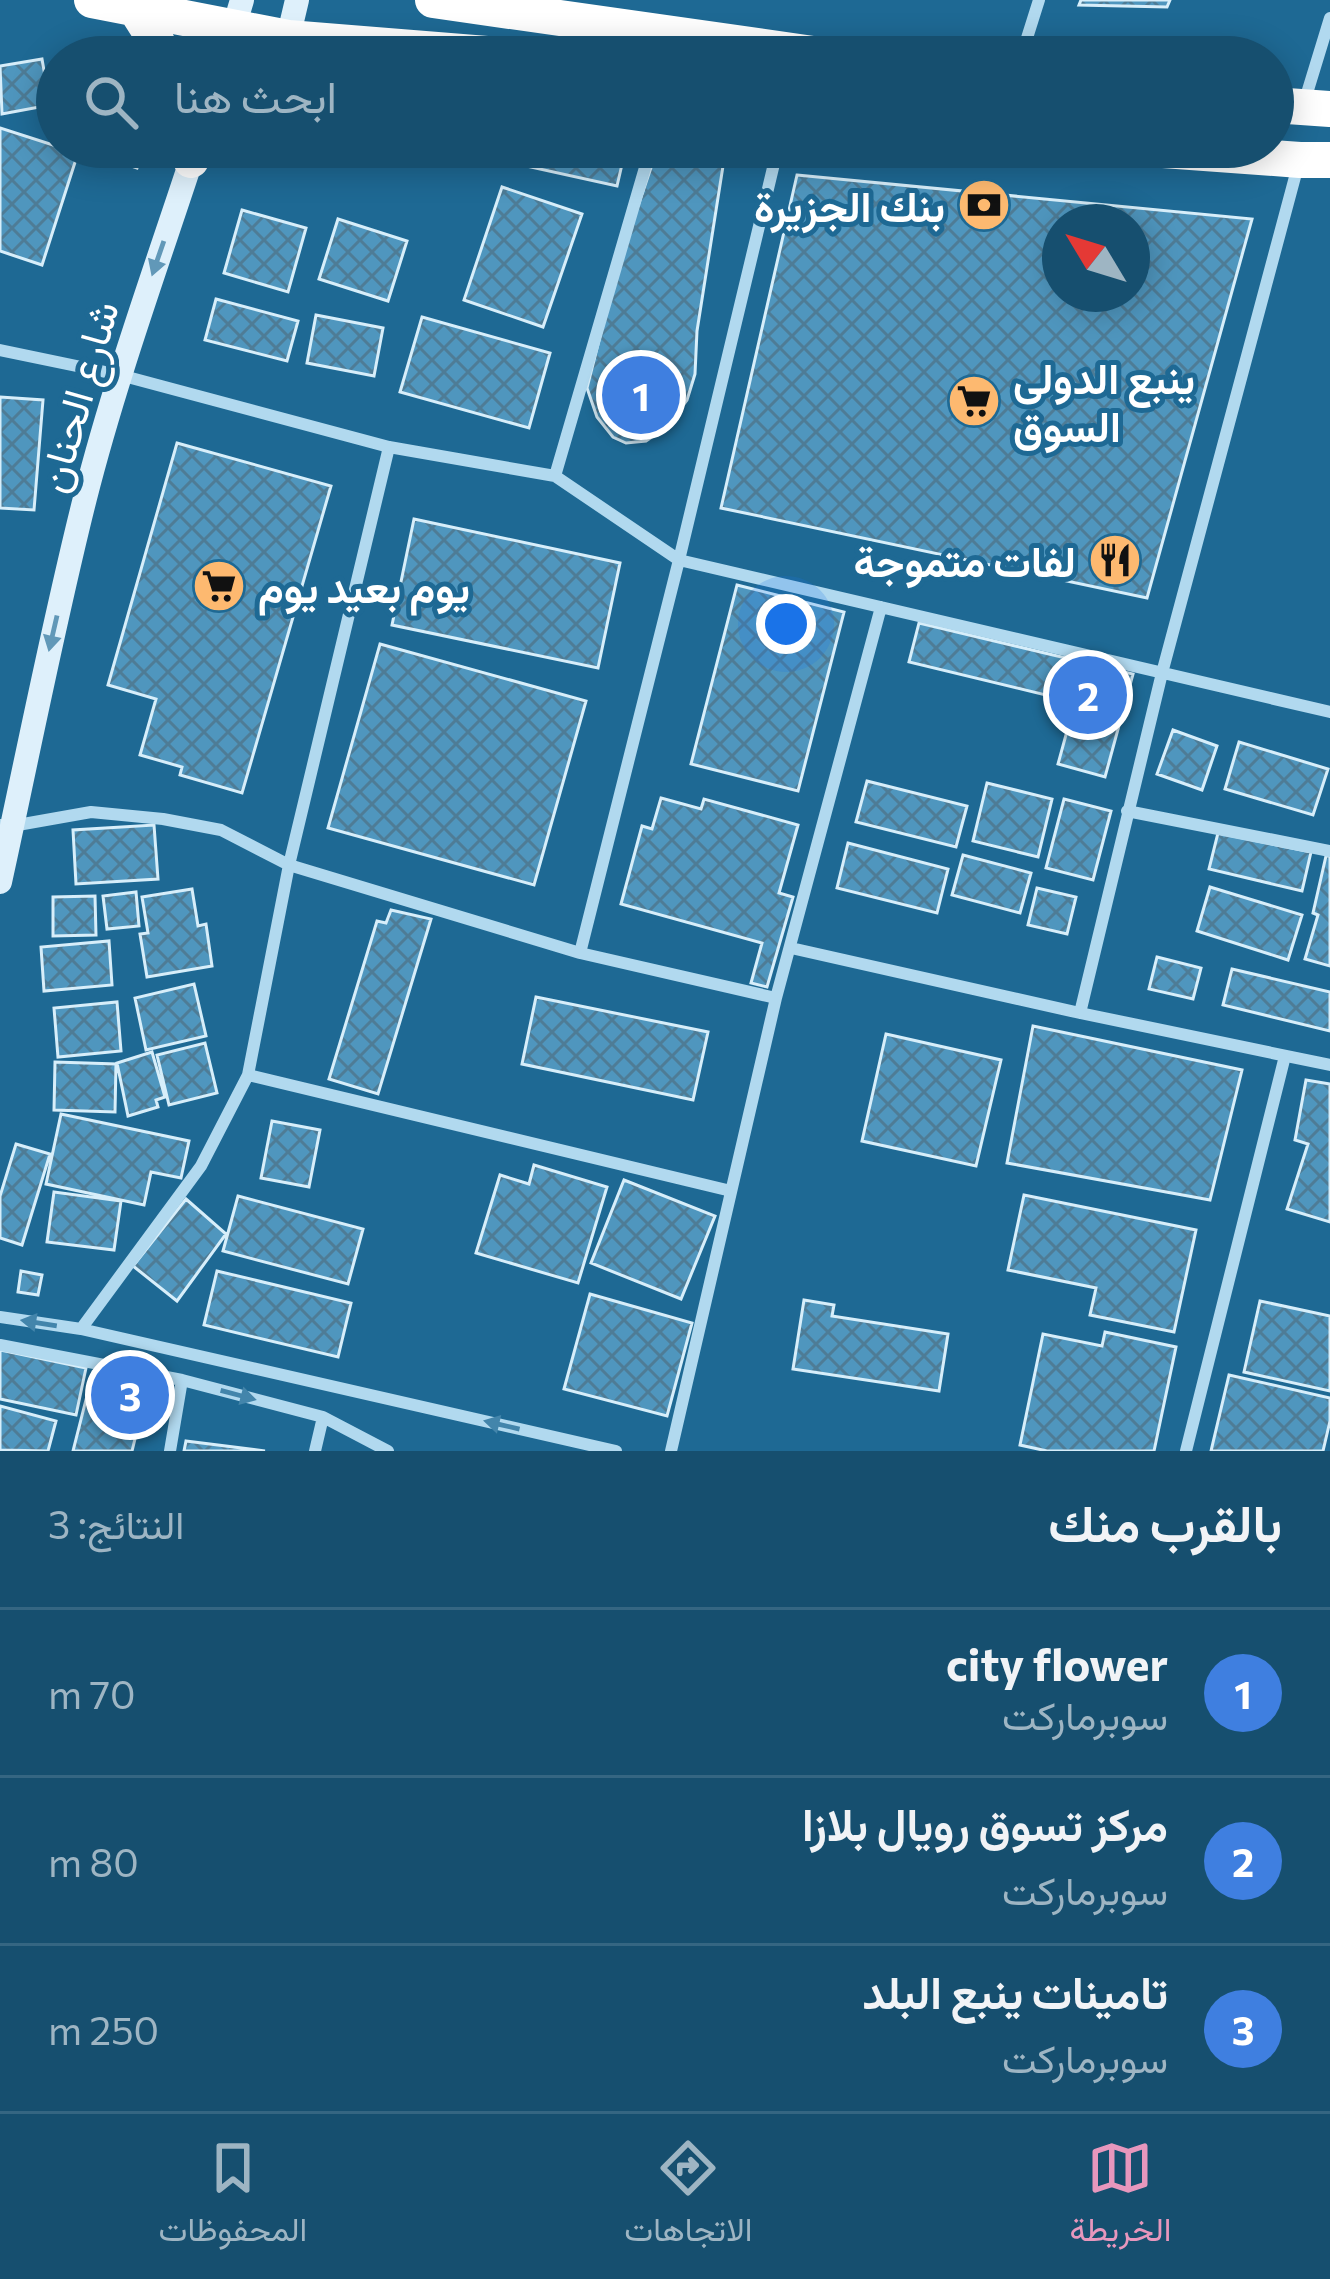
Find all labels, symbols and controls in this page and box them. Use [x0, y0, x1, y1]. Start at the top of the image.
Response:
search box [36, 36, 1294, 168]
text: ابحث هنا [174, 67, 337, 122]
icon: search [78, 69, 144, 135]
bank icon: بنك الجزيرة [956, 177, 1012, 233]
place label: بنك الجزيرة [754, 179, 945, 234]
north arrow [1042, 204, 1150, 312]
one-way arrow [148, 240, 166, 276]
street label: شارع الحنان [24, 294, 133, 499]
pin: 1 [602, 350, 680, 440]
place label: ينبع الدولى السوق [1013, 351, 1195, 454]
supermarket icon: ينبع الدولى السوق [946, 373, 1002, 429]
restaurant icon: لفات متموجة [1087, 532, 1143, 588]
place label: لفات متموجة [854, 534, 1076, 589]
supermarket icon: يوم بعيد يوم [191, 558, 247, 614]
place label: يوم بعيد يوم [258, 560, 470, 616]
your location [756, 594, 816, 654]
one-way arrow [43, 615, 62, 652]
pin: 2 [1049, 650, 1127, 740]
one-way arrow [20, 1313, 57, 1332]
pin: 3 [91, 1350, 169, 1440]
one-way arrow [219, 1386, 256, 1405]
one-way arrow [483, 1415, 520, 1434]
text: بالقرب منك [1048, 1490, 1282, 1553]
text: النتائج: 3 [48, 1499, 184, 1547]
text: city flower [946, 1635, 1168, 1690]
text: 70 m [48, 1669, 135, 1717]
text: 1 [1234, 1669, 1252, 1717]
text: سوبرماركت [1002, 1690, 1168, 1738]
text: مركز تسوق رويال بلازا [802, 1795, 1168, 1850]
text: 80 m [48, 1837, 139, 1885]
text: 2 [1232, 1837, 1254, 1885]
text: سوبرماركت [1002, 1865, 1168, 1913]
text: تامينات ينبع البلد [862, 1963, 1168, 2018]
text: 250 m [48, 2005, 159, 2053]
text: 3 [1232, 2005, 1254, 2053]
text: سوبرماركت [1002, 2033, 1168, 2081]
tab: المحفوظات [159, 2135, 307, 2259]
tab: الاتجاهات [624, 2135, 752, 2259]
tab: الخريطة [1069, 2135, 1171, 2259]

